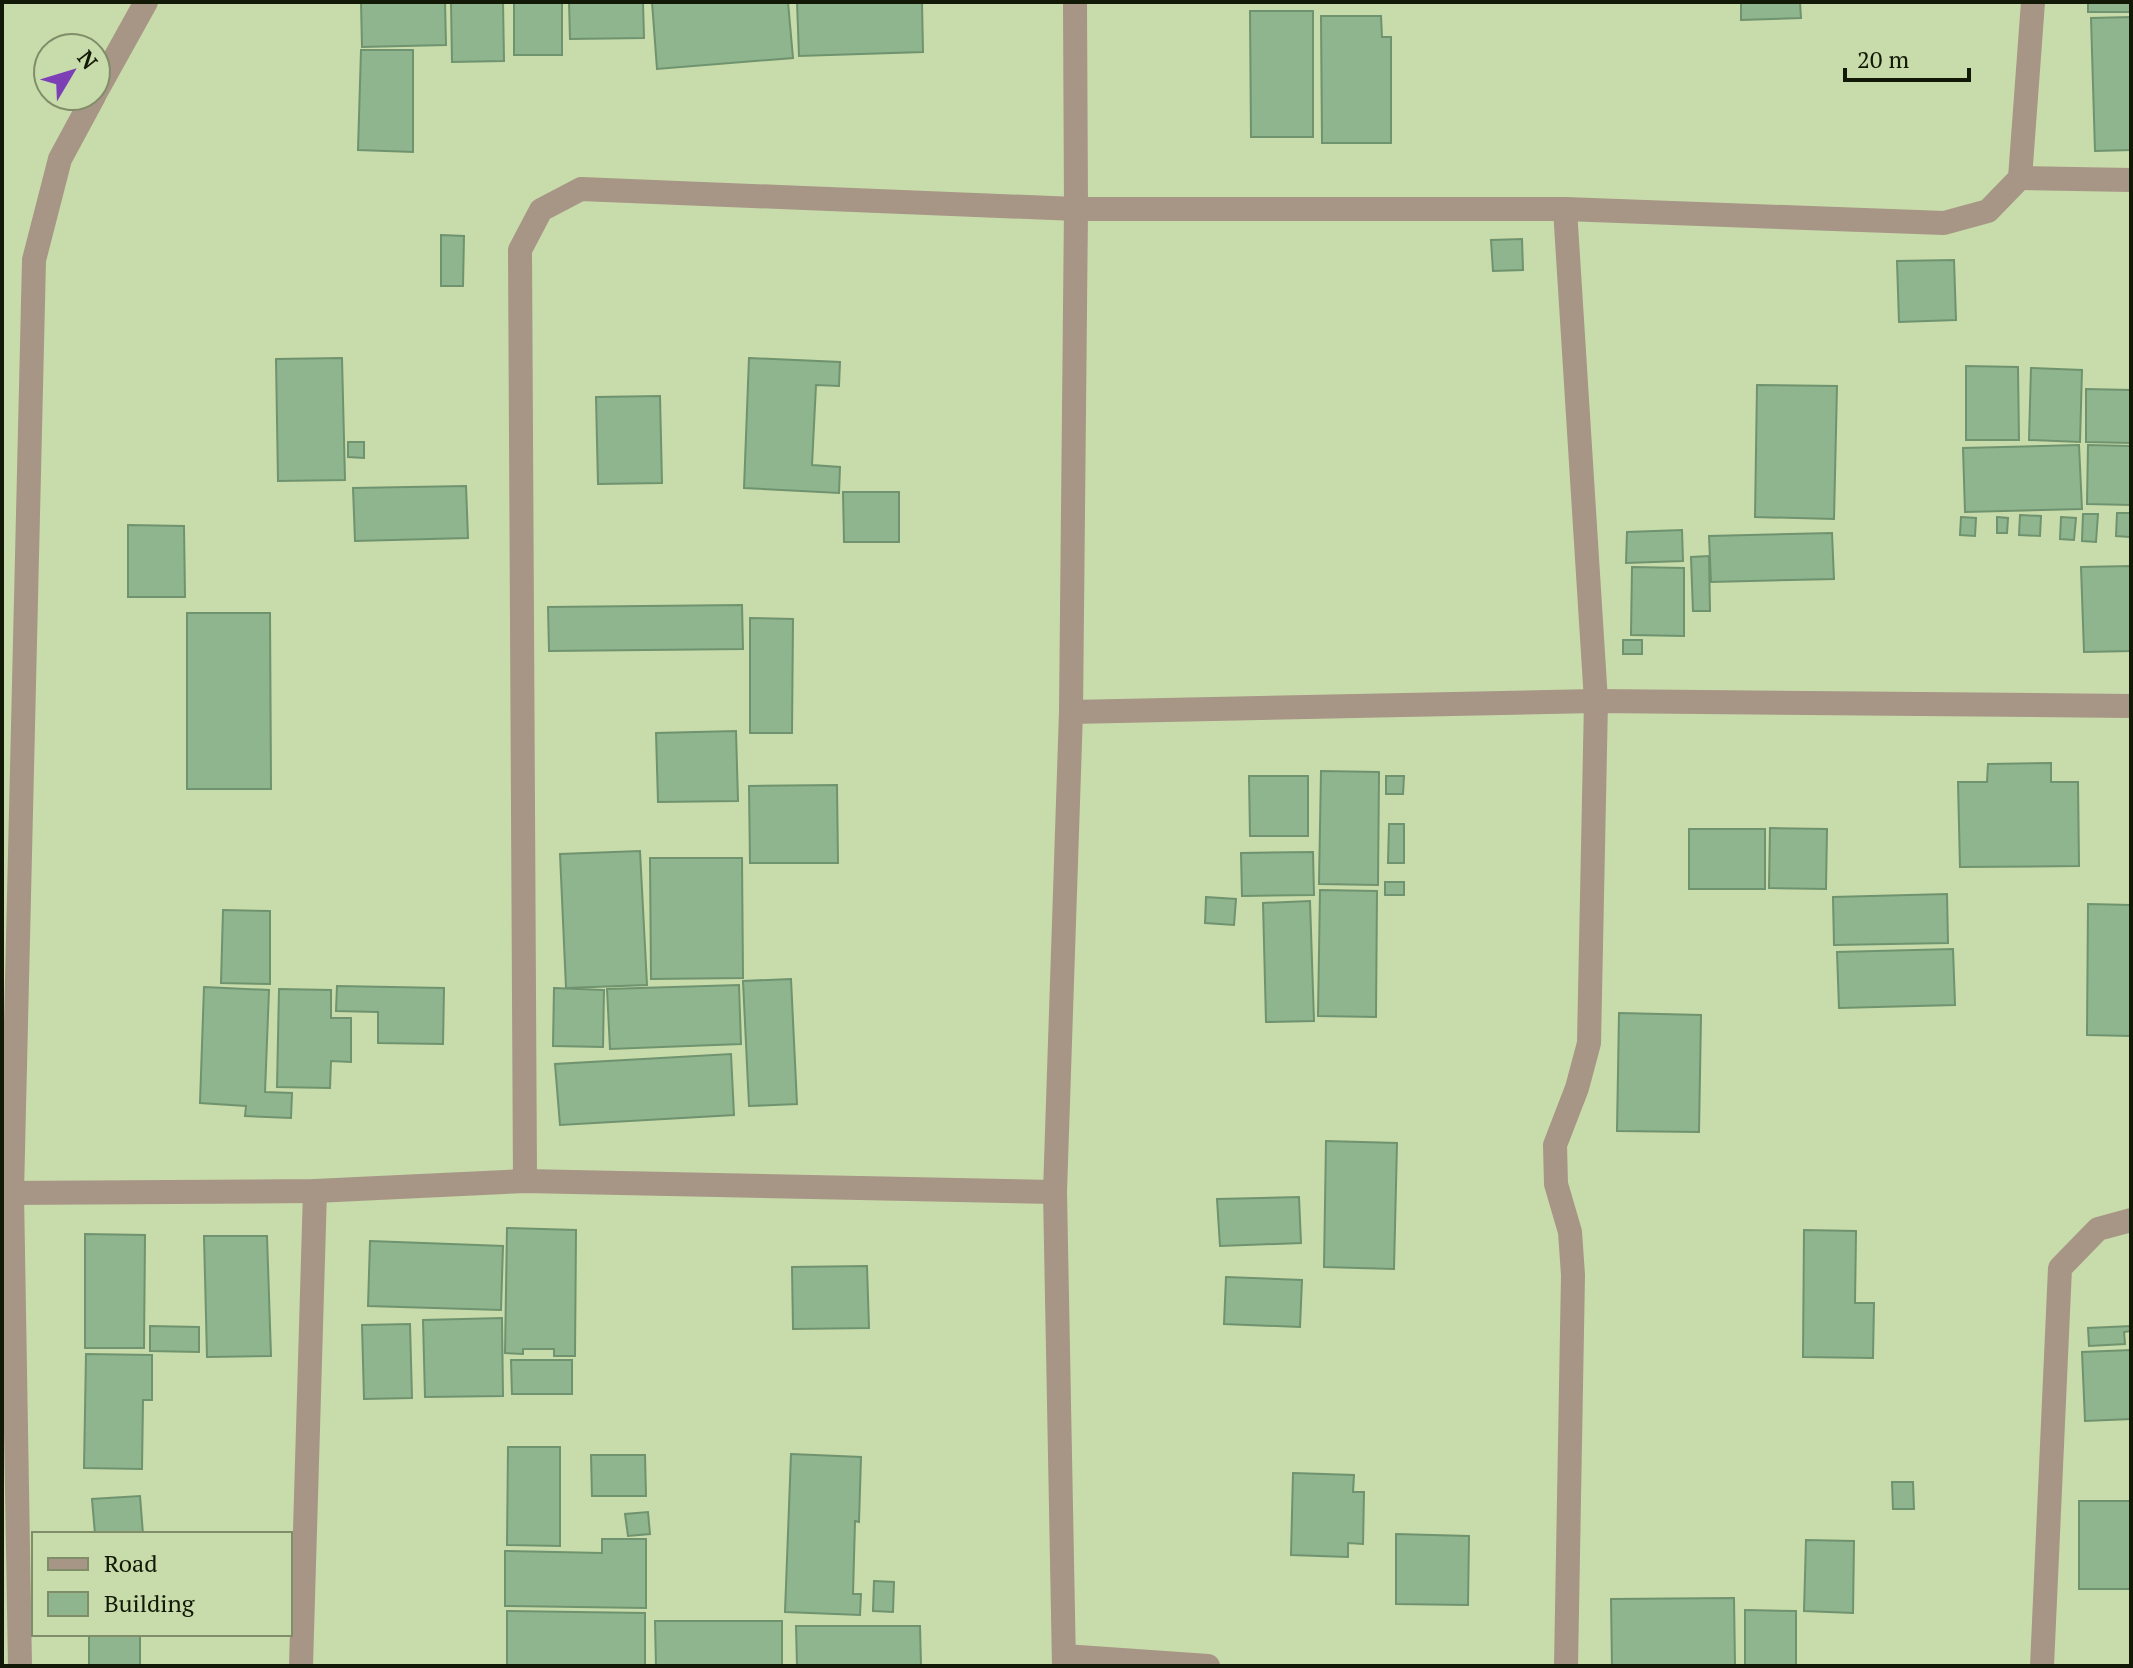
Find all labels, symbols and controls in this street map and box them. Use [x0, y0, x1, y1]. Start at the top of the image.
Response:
north arrow [32, 32, 112, 112]
scale bar [1845, 32, 1969, 82]
text: 20 m [1857, 43, 1909, 75]
text: N [72, 44, 105, 75]
legend [32, 1532, 292, 1636]
text: Road [104, 1547, 158, 1579]
text: Building [104, 1587, 195, 1619]

